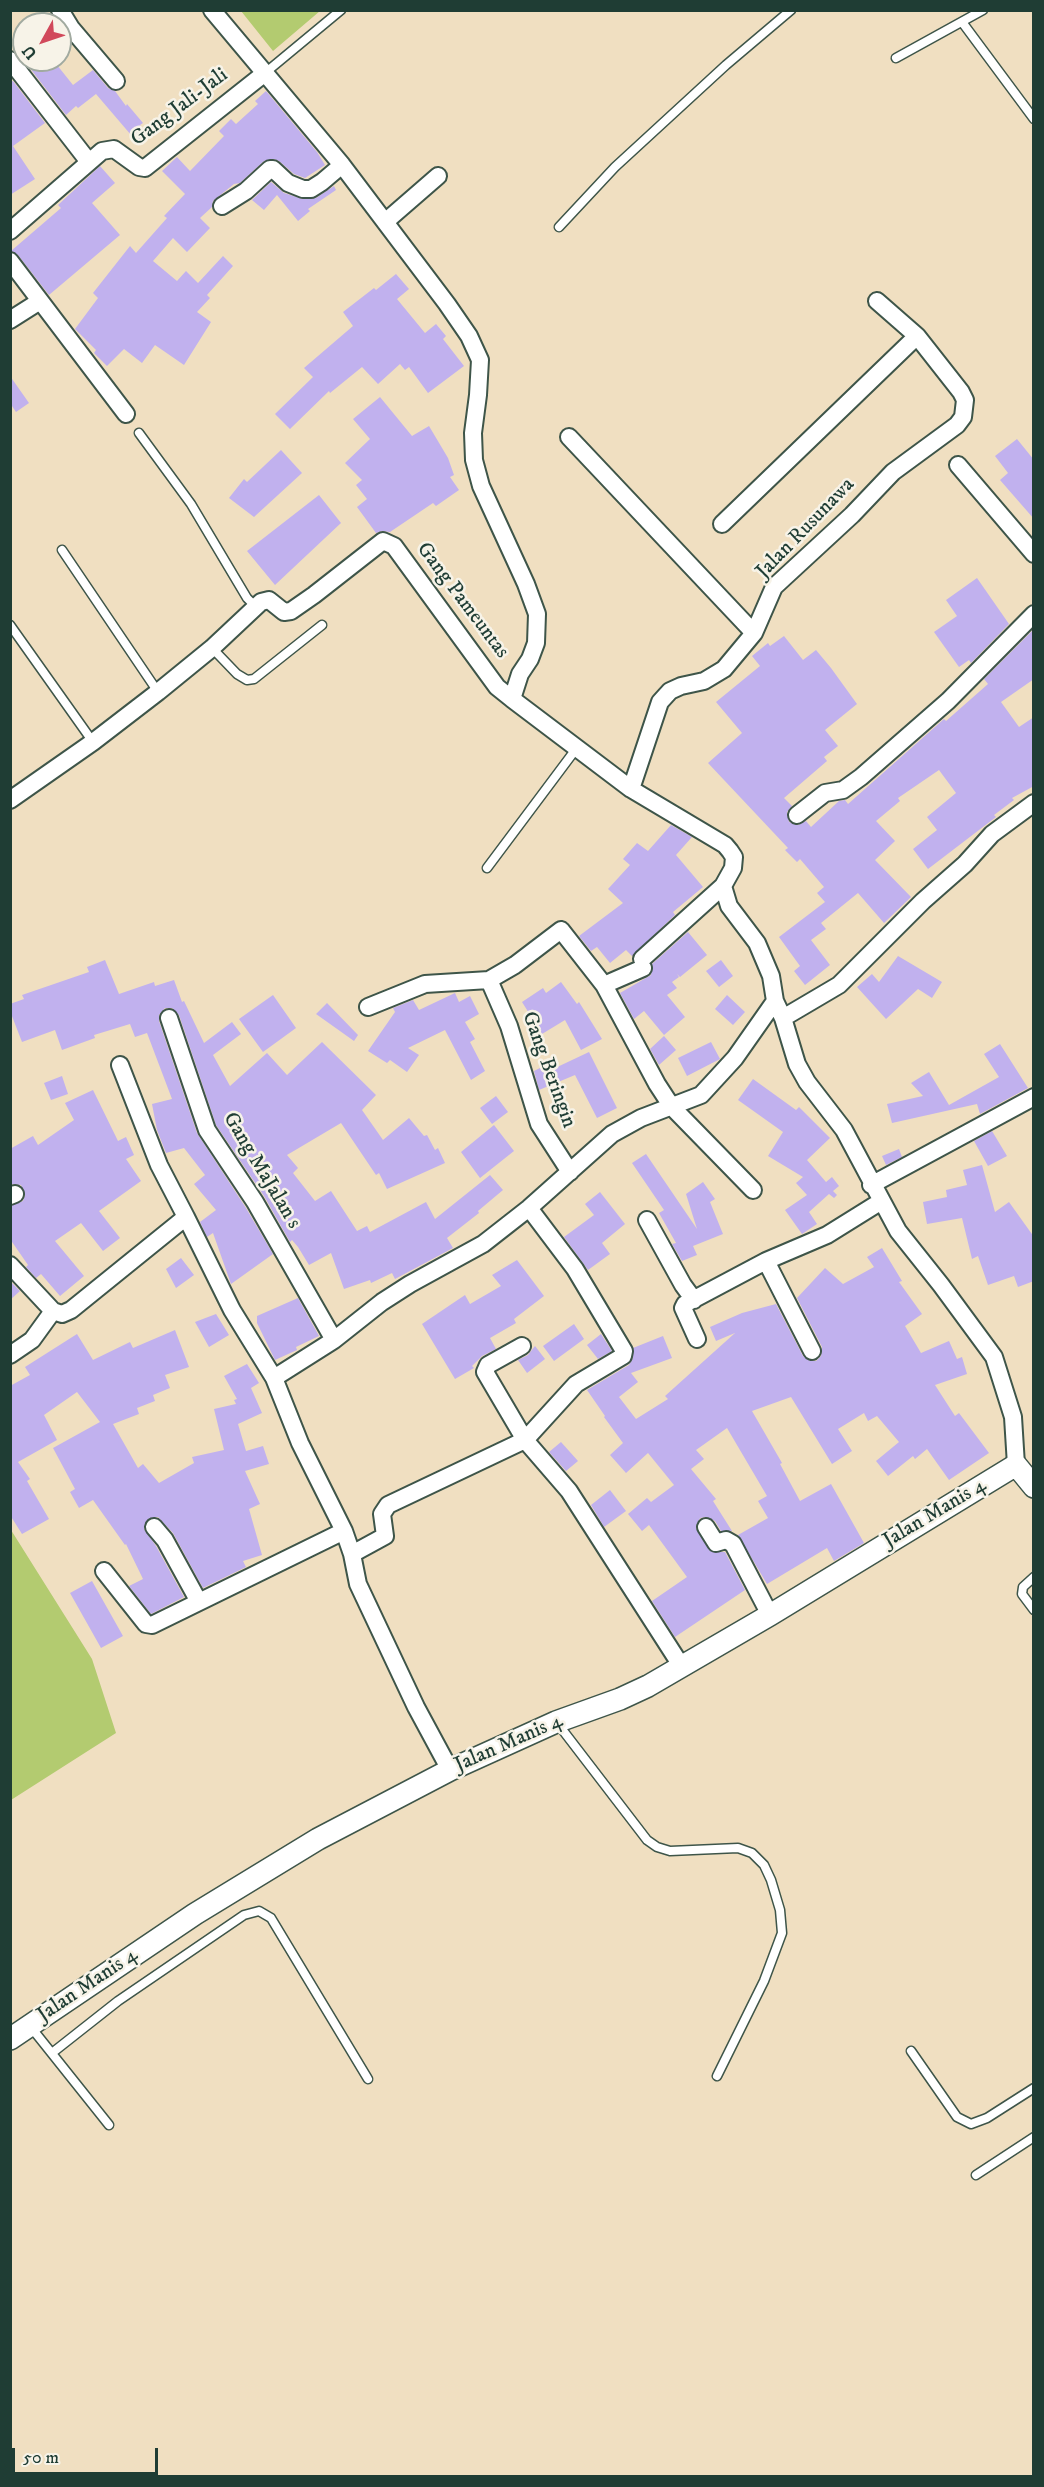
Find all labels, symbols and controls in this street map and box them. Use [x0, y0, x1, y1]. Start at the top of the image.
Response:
north arrow [12, 12, 72, 72]
text: U [18, 41, 41, 63]
street label: Gang Jali-Jali [126, 63, 234, 153]
street label: Jalan Rusunawa [751, 473, 861, 585]
street label: Gang Pameuntas [410, 538, 514, 664]
street label: Gang Beringin [515, 1008, 581, 1132]
street label: Gang MaJalan s [216, 1108, 306, 1234]
street label: Jalan Manis 4 [879, 1473, 991, 1555]
street label: Jalan Manis 4 [451, 1709, 567, 1779]
street label: Jalan Manis 4 [33, 1943, 143, 2029]
scale bar [15, 2436, 160, 2474]
text: 50 m [23, 2447, 59, 2469]

